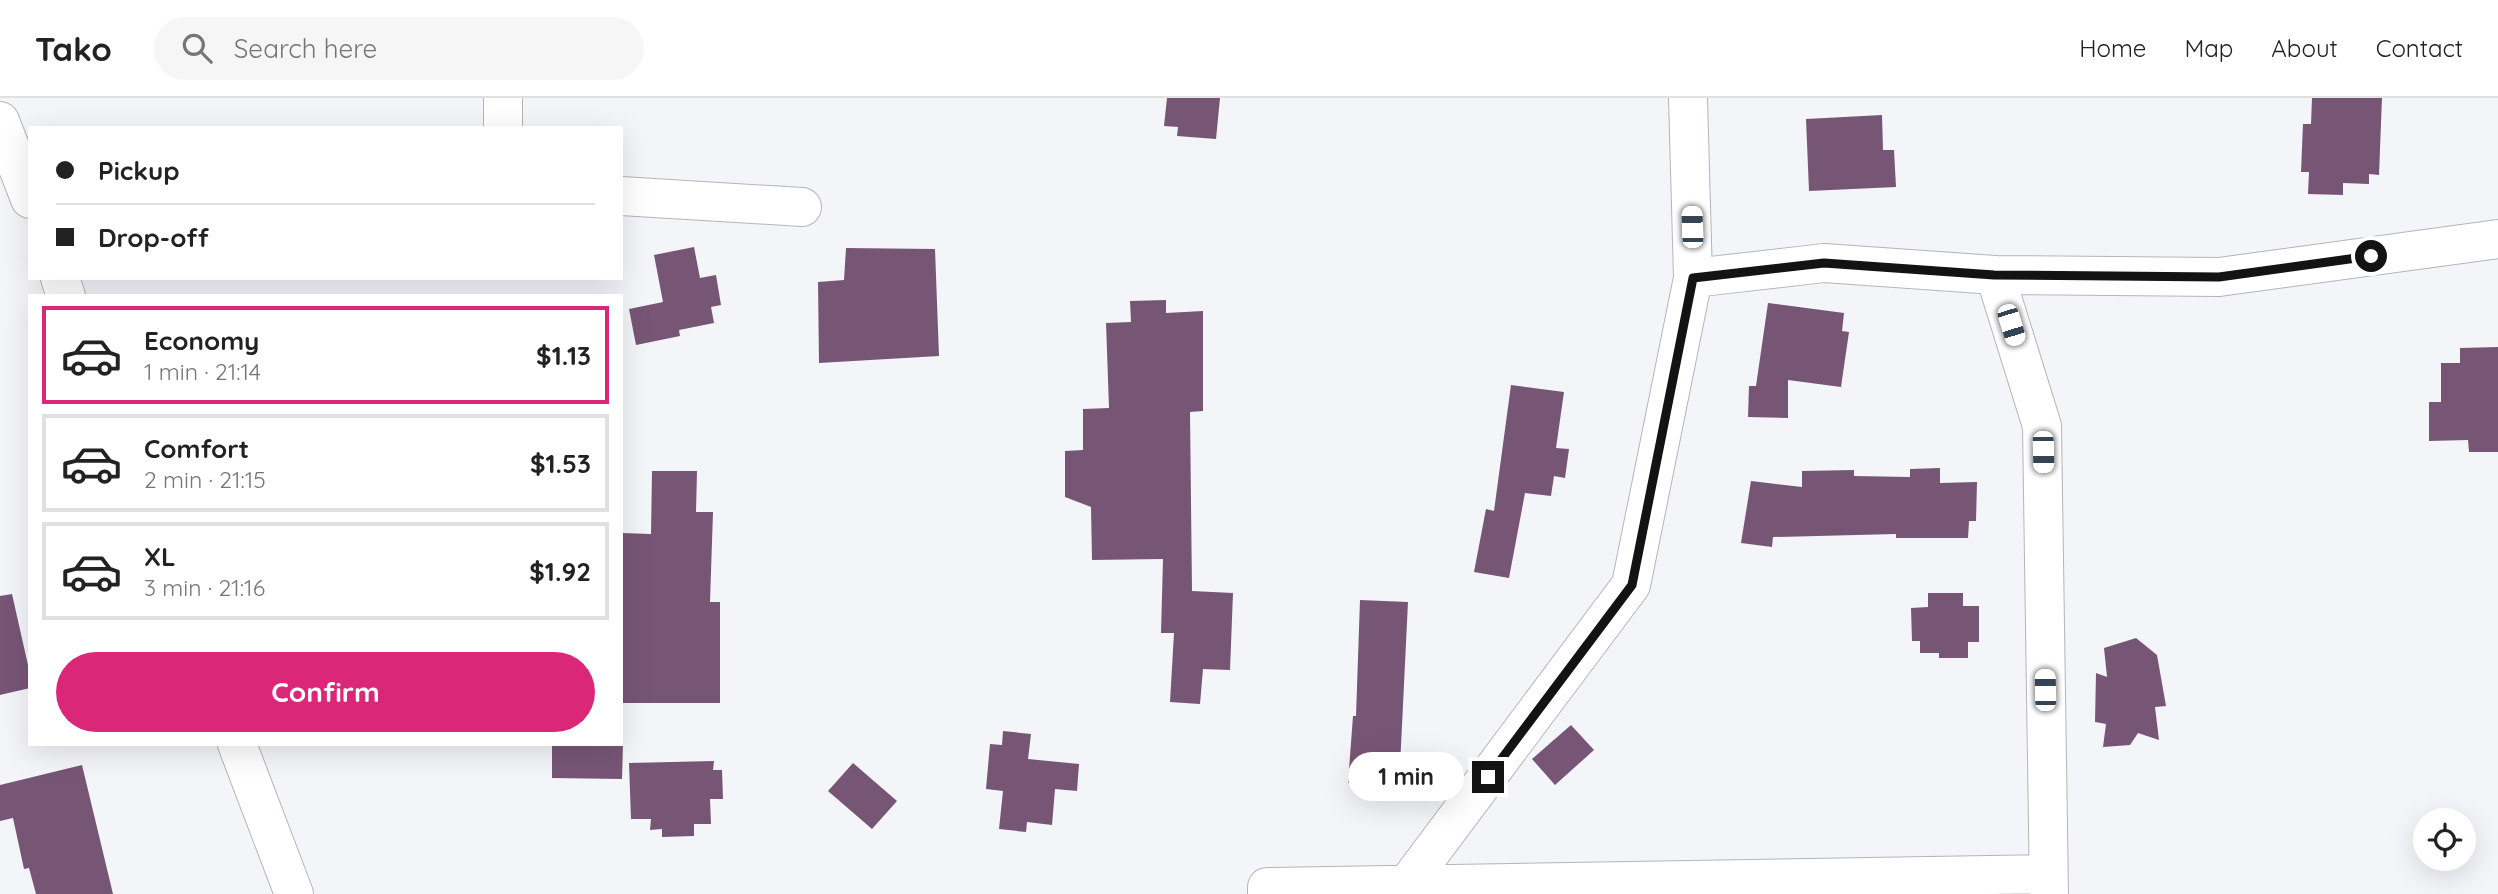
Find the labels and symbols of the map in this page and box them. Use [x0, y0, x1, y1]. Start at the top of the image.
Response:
car [1681, 206, 1704, 248]
route start [2355, 240, 2387, 272]
car [1995, 302, 2028, 348]
car [2033, 431, 2054, 473]
car [2035, 669, 2056, 711]
callout: 1 min [1348, 752, 1464, 802]
route end [1472, 761, 1504, 793]

